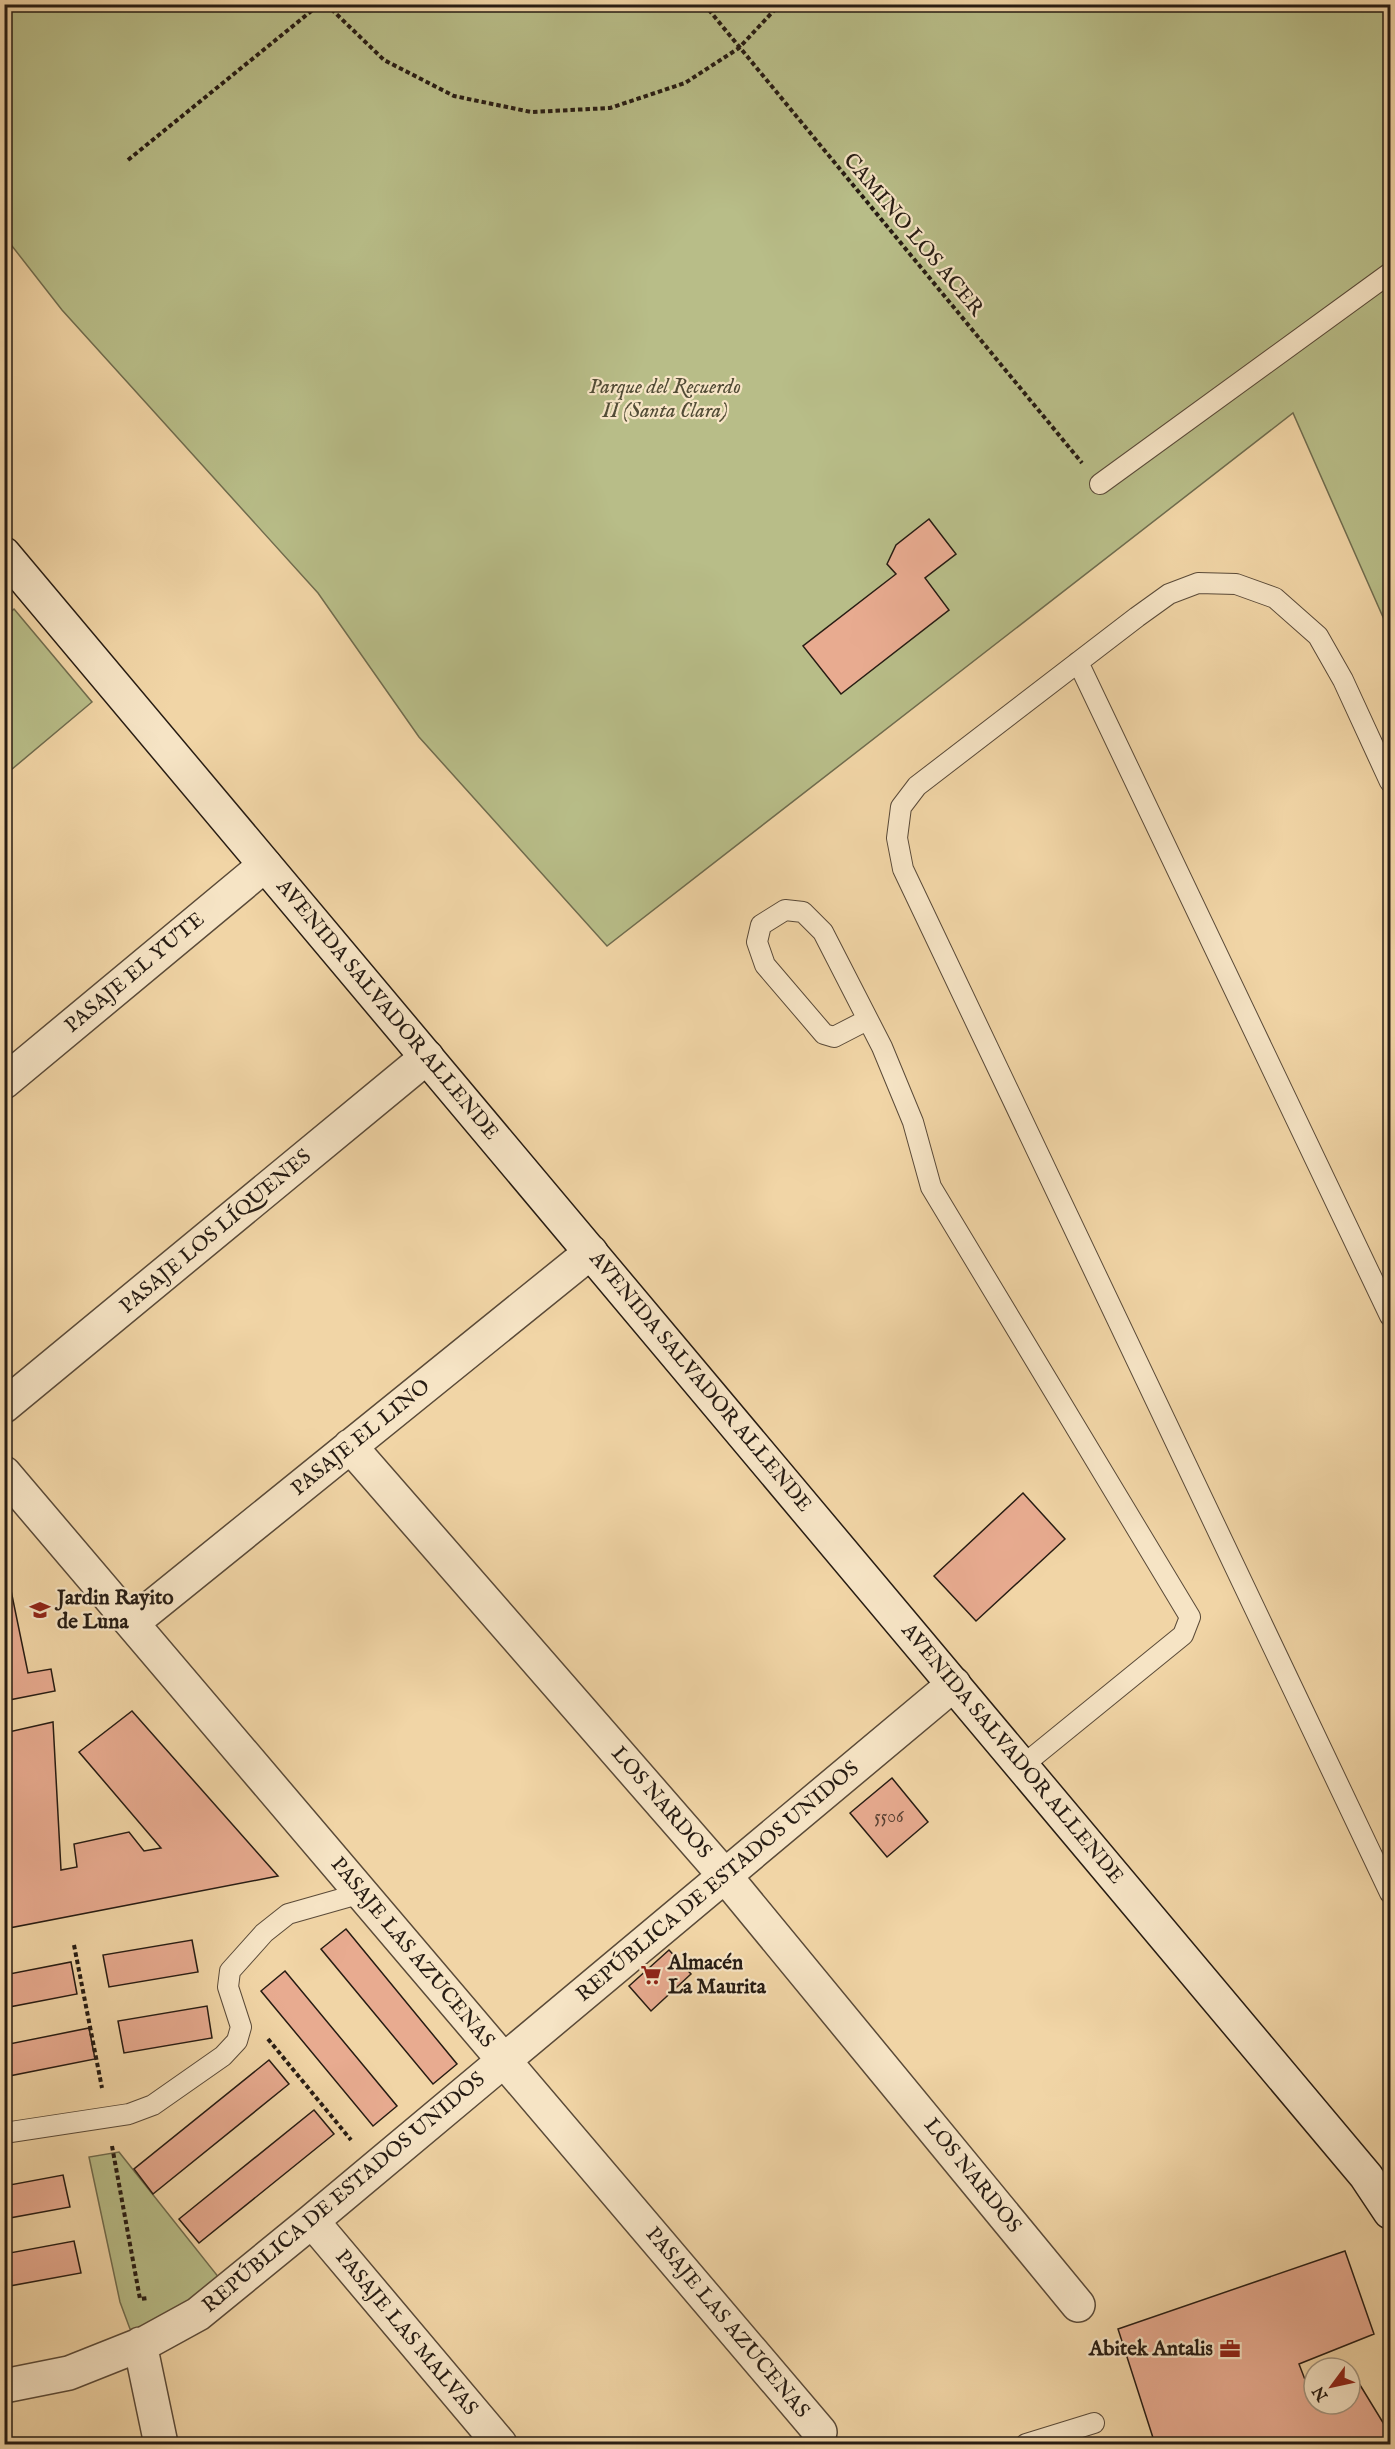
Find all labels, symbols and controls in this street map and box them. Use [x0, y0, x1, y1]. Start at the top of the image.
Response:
street label: CAMINO LOS ACER [837, 148, 990, 323]
park label: Parque del Recuerdo II (Santa Clara) [589, 374, 741, 425]
street label: AVENIDA SALVADOR ALLENDE [269, 873, 504, 1146]
street label: PASAJE EL YUTE [59, 907, 211, 1039]
street label: PASAJE LOS LÍQUENES [114, 1143, 317, 1320]
street label: AVENIDA SALVADOR ALLENDE [582, 1245, 817, 1518]
street label: PASAJE EL LINO [286, 1374, 436, 1502]
place label: Jardin Rayito de Luna [54, 1585, 174, 1636]
school or university icon: Jardin Rayito de Luna [28, 1598, 52, 1622]
street label: AVENIDA SALVADOR ALLENDE [894, 1617, 1129, 1890]
street label: LOS NARDOS [605, 1741, 717, 1865]
street label: REPÚBLICA DE ESTADOS UNIDOS [571, 1756, 865, 2008]
house number: 5506 [874, 1806, 904, 1829]
street label: PASAJE LAS AZUCENAS [324, 1852, 500, 2054]
place label: Almacén La Maurita [667, 1950, 767, 2001]
supermarket icon: Almacén La Maurita [639, 1963, 663, 1987]
street label: REPÚBLICA DE ESTADOS UNIDOS [197, 2067, 491, 2319]
street label: LOS NARDOS [917, 2113, 1027, 2239]
street label: PASAJE LAS AZUCENAS [639, 2222, 815, 2424]
street label: PASAJE LAS MALVAS [329, 2244, 483, 2422]
place label: Abitek Antalis [1088, 2336, 1213, 2363]
office icon: Abitek Antalis [1218, 2337, 1242, 2361]
north arrow [1302, 2356, 1362, 2416]
text: N [1309, 2382, 1334, 2405]

